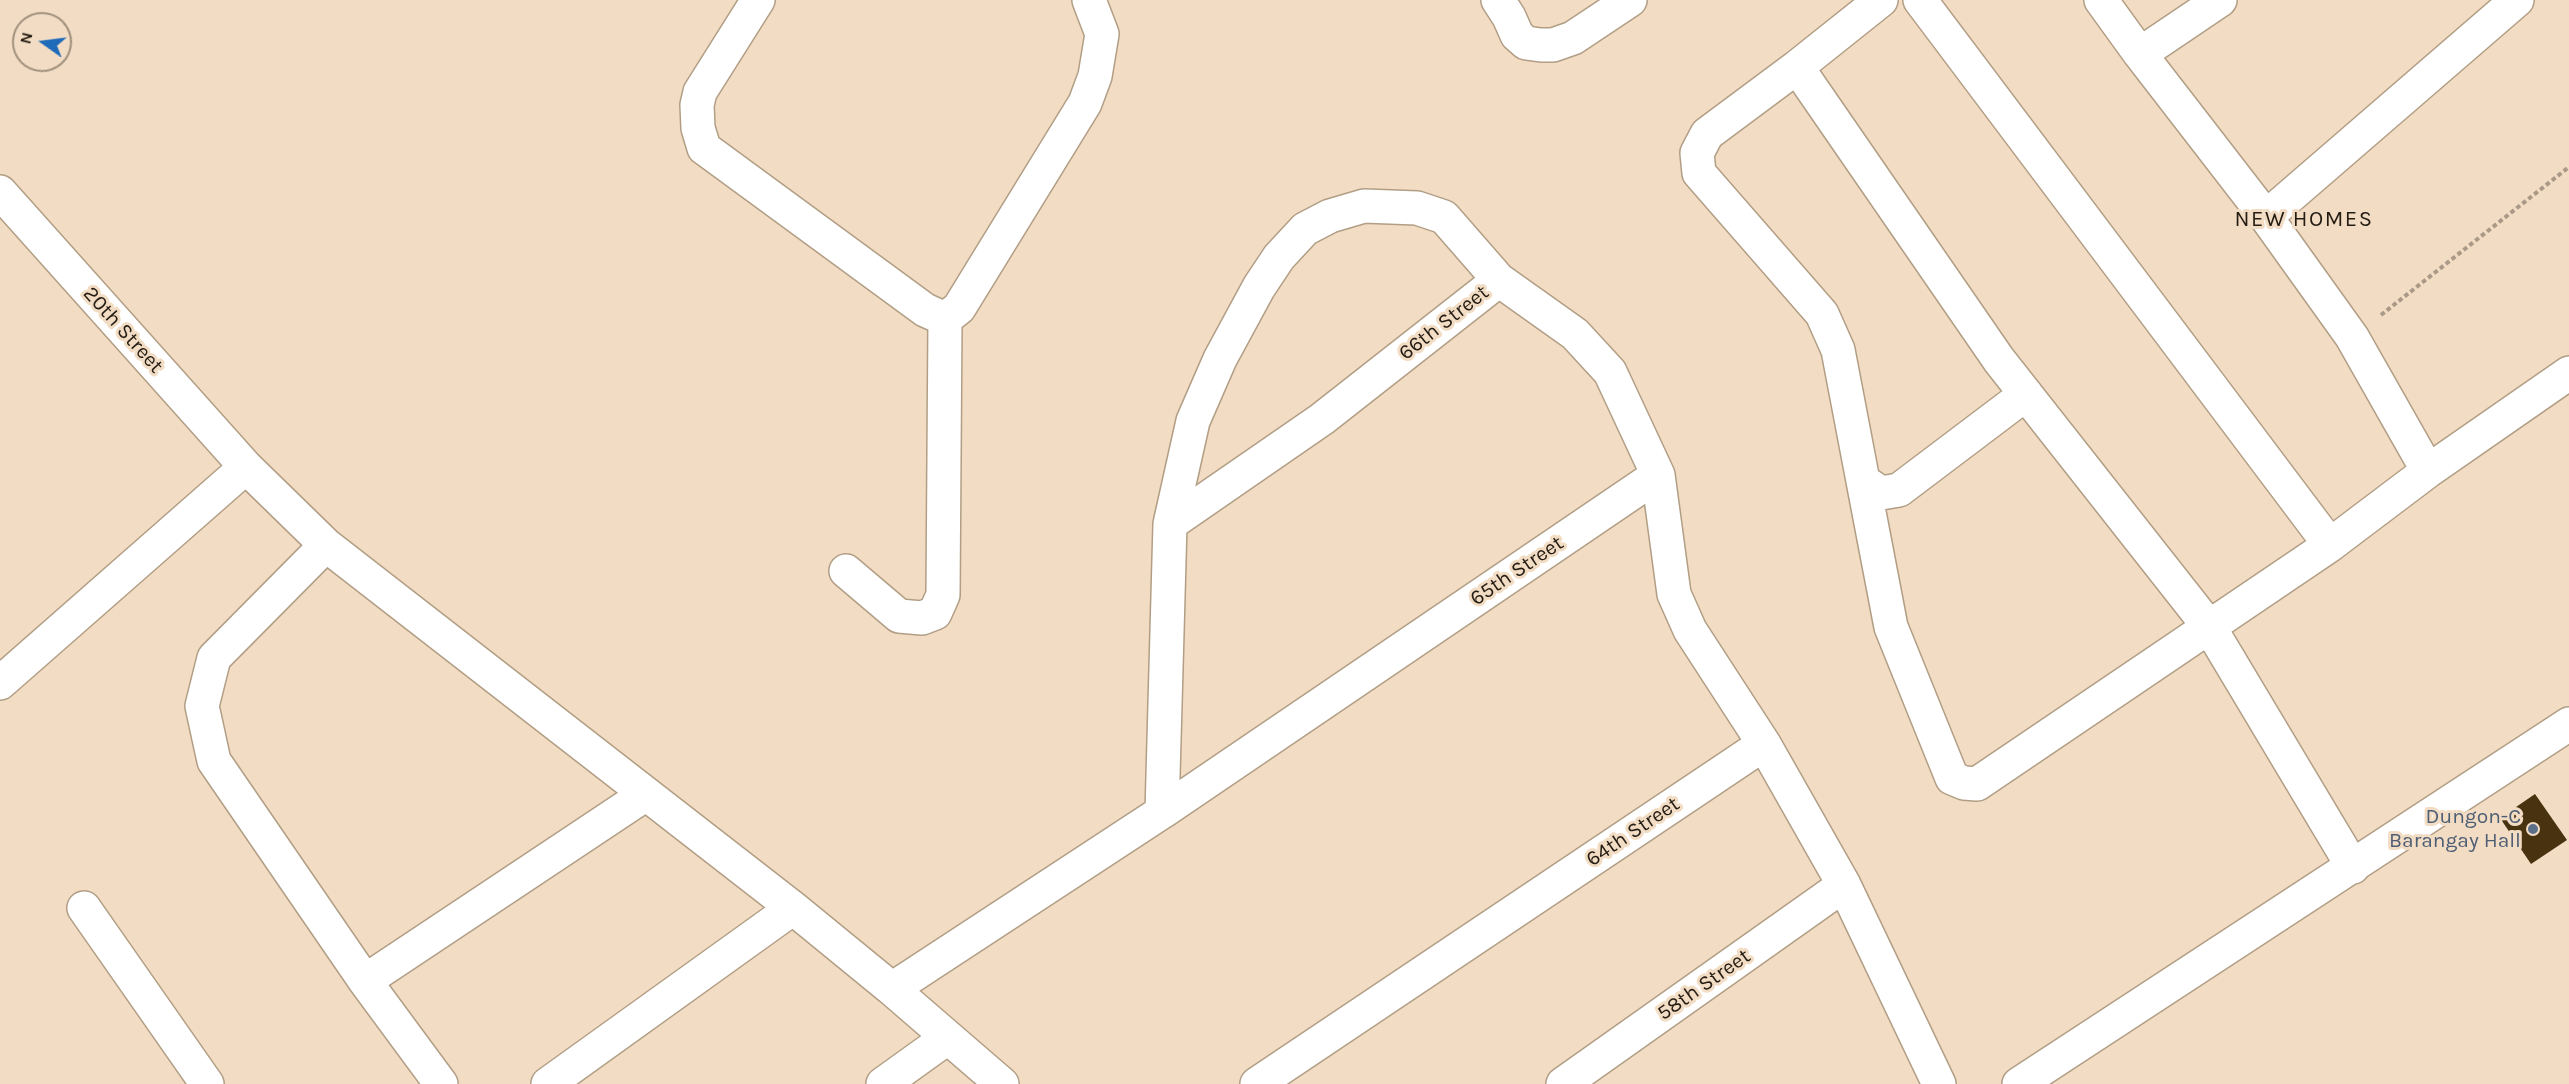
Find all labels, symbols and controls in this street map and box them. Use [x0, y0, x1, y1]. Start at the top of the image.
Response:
north arrow [12, 12, 72, 72]
text: N [15, 30, 37, 46]
district label: NEW HOMES [2234, 207, 2374, 233]
street label: 66th Street [1394, 280, 1494, 366]
street label: 20th Street [78, 282, 168, 378]
street label: 65th Street [1466, 531, 1568, 611]
street label: 64th Street [1582, 792, 1684, 872]
place label: Dungon-C Barangay Hall [2389, 804, 2521, 854]
marker: Dungon-C Barangay Hall [2526, 822, 2540, 836]
street label: 58th Street [1653, 944, 1755, 1026]

